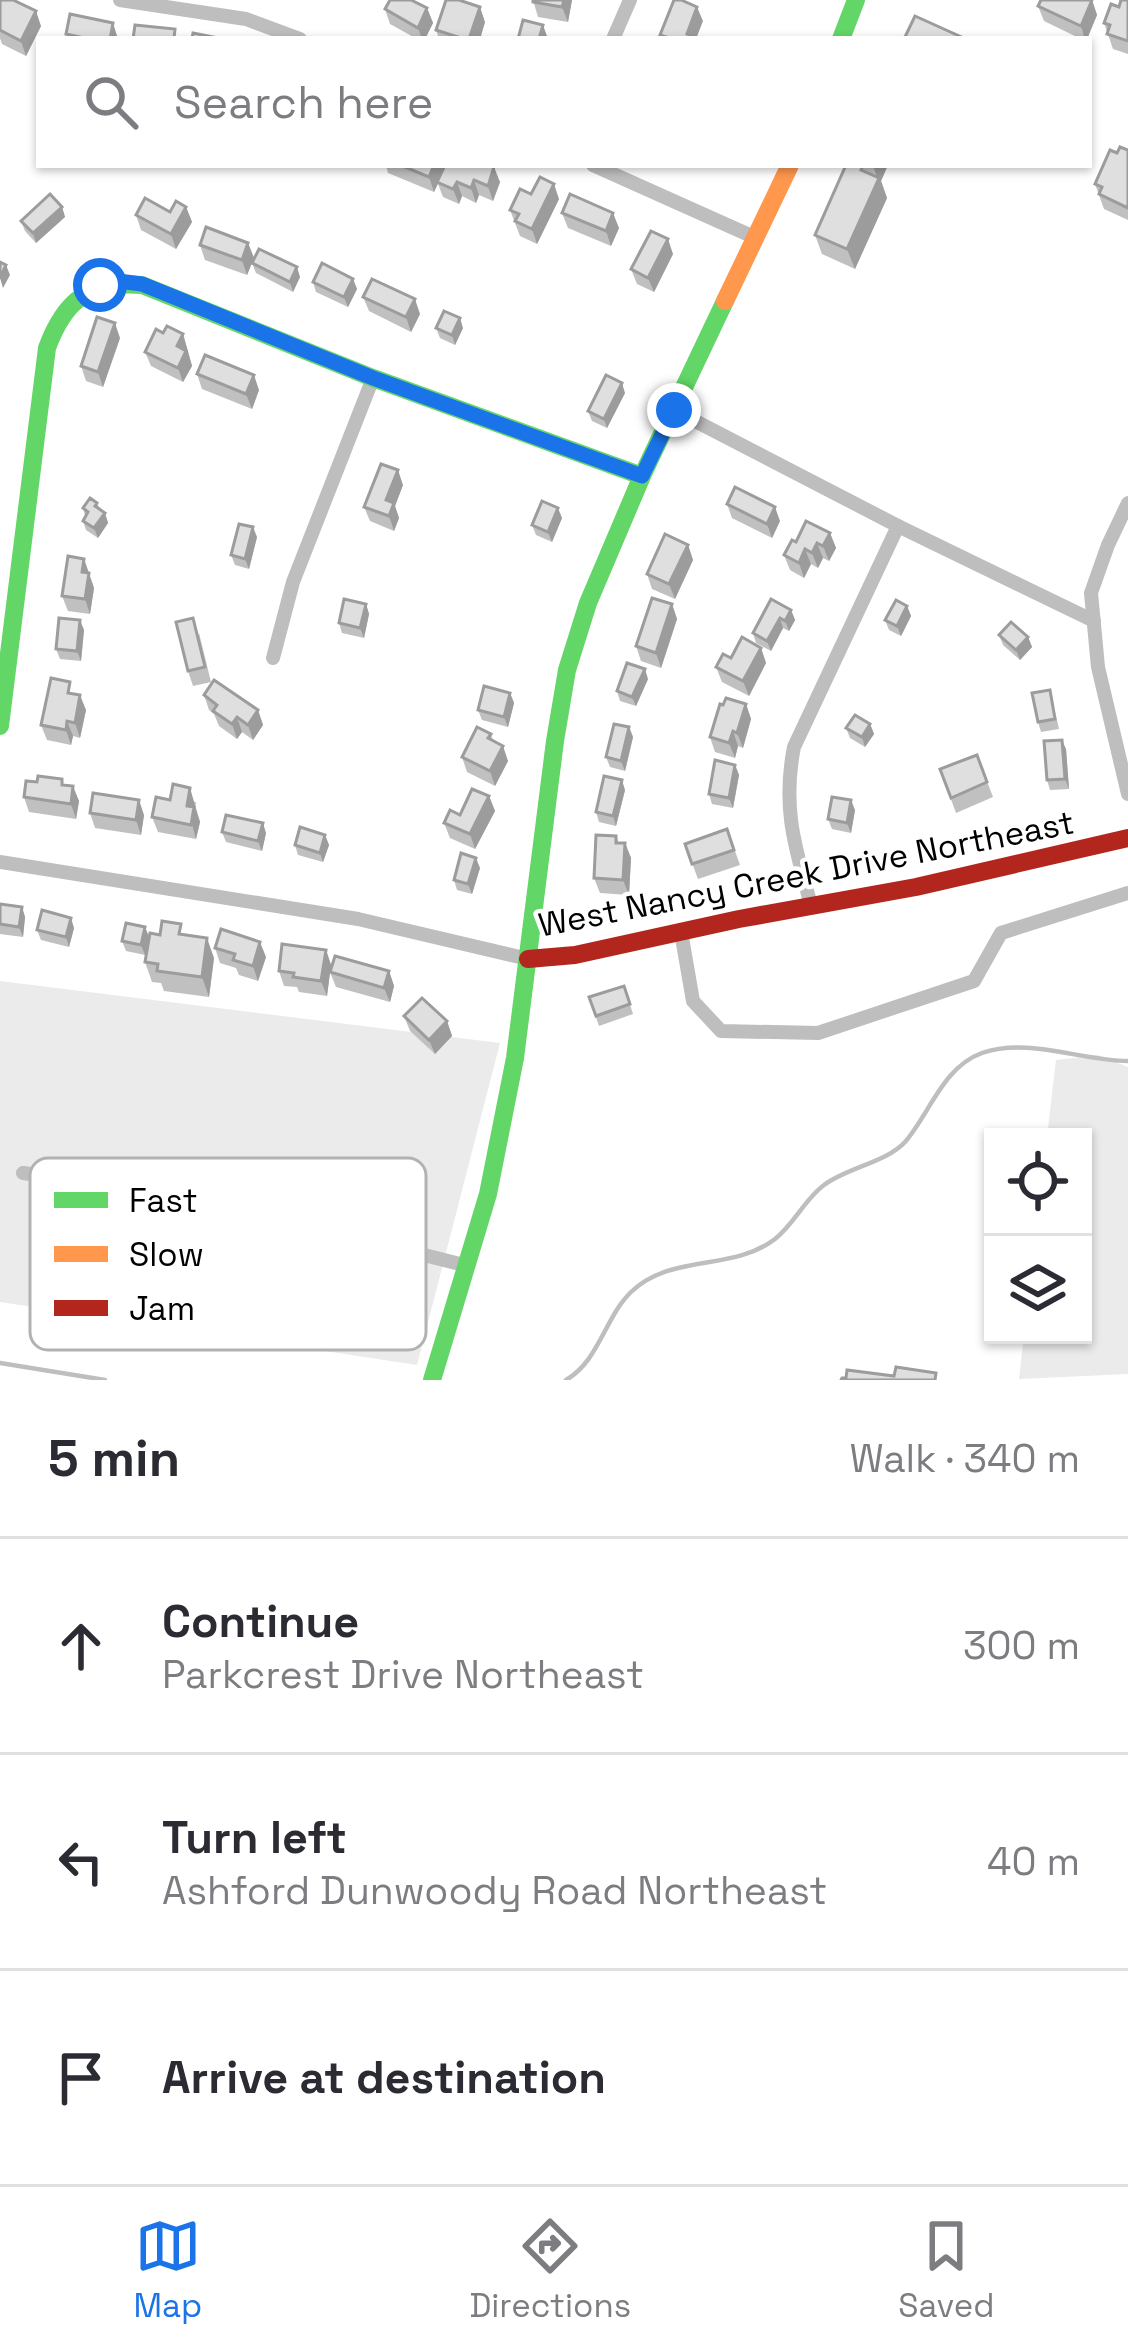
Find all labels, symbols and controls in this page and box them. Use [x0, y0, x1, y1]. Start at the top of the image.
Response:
search box [36, 36, 1092, 168]
icon: search [78, 69, 144, 135]
text: Search here [174, 74, 433, 131]
route start [73, 258, 127, 312]
route end [647, 383, 701, 437]
street label: West Nancy Creek Drive Northeast [535, 801, 1078, 947]
map controls [984, 1128, 1092, 1344]
button: locate [984, 1128, 1092, 1236]
legend [30, 1158, 426, 1350]
text: Fast [129, 1180, 198, 1222]
text: Slow [129, 1234, 204, 1276]
button: layers [984, 1236, 1092, 1344]
text: Jam [129, 1288, 195, 1330]
text: 5 min [48, 1426, 180, 1491]
text: Walk · 340 m [849, 1434, 1080, 1483]
text: Continue [162, 1593, 359, 1650]
icon: ahead [48, 1613, 114, 1679]
text: 300 m [963, 1621, 1080, 1670]
text: Parkcrest Drive Northeast [162, 1650, 644, 1699]
text: Turn left [162, 1809, 347, 1866]
icon: left [48, 1829, 114, 1895]
text: 40 m [987, 1837, 1080, 1886]
text: Ashford Dunwoody Road Northeast [162, 1866, 827, 1915]
icon: arrive [48, 2045, 114, 2111]
text: Arrive at destination [162, 2049, 606, 2106]
tab: Map [134, 2213, 202, 2327]
tab: Directions [469, 2213, 631, 2327]
tab: Saved [898, 2213, 994, 2327]

